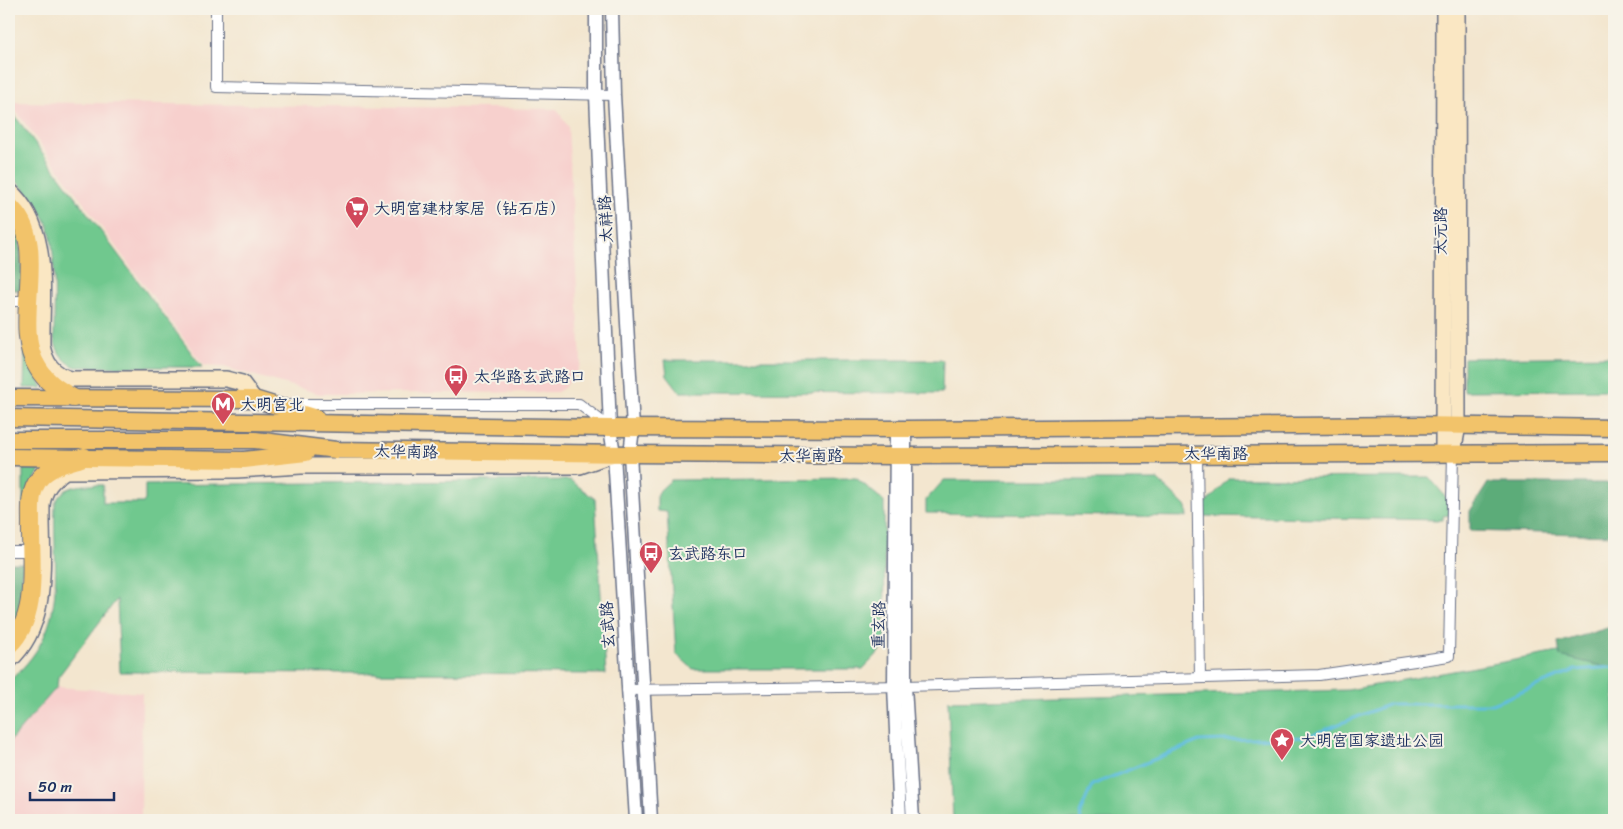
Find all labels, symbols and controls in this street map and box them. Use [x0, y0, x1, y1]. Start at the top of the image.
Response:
place label: 大明宫建材家居（钻石店） [374, 194, 566, 223]
street label: 太祥路 [590, 194, 621, 244]
supermarket icon: 大明宫建材家居（钻石店） [344, 195, 370, 229]
street label: 太元路 [1426, 207, 1455, 255]
place label: 太华路玄武路口 [474, 362, 586, 391]
bus stop icon: 太华路玄武路口 [443, 363, 469, 397]
place label: 大明宫北 [240, 390, 304, 419]
metro station icon: 大明宫北 [210, 391, 236, 425]
street label: 太华南路 [374, 436, 438, 467]
street label: 太华南路 [1184, 439, 1248, 468]
street label: 太华南路 [779, 441, 843, 470]
place label: 玄武路东口 [668, 539, 748, 568]
bus stop icon: 玄武路东口 [638, 540, 664, 574]
street label: 玄武路 [592, 600, 623, 650]
street label: 重玄路 [864, 601, 893, 649]
place label: 大明宫国家遗址公园 [1300, 726, 1444, 755]
place icon: 大明宫国家遗址公园 [1269, 727, 1295, 761]
scale bar [30, 769, 114, 801]
text: 50 m [38, 774, 73, 800]

